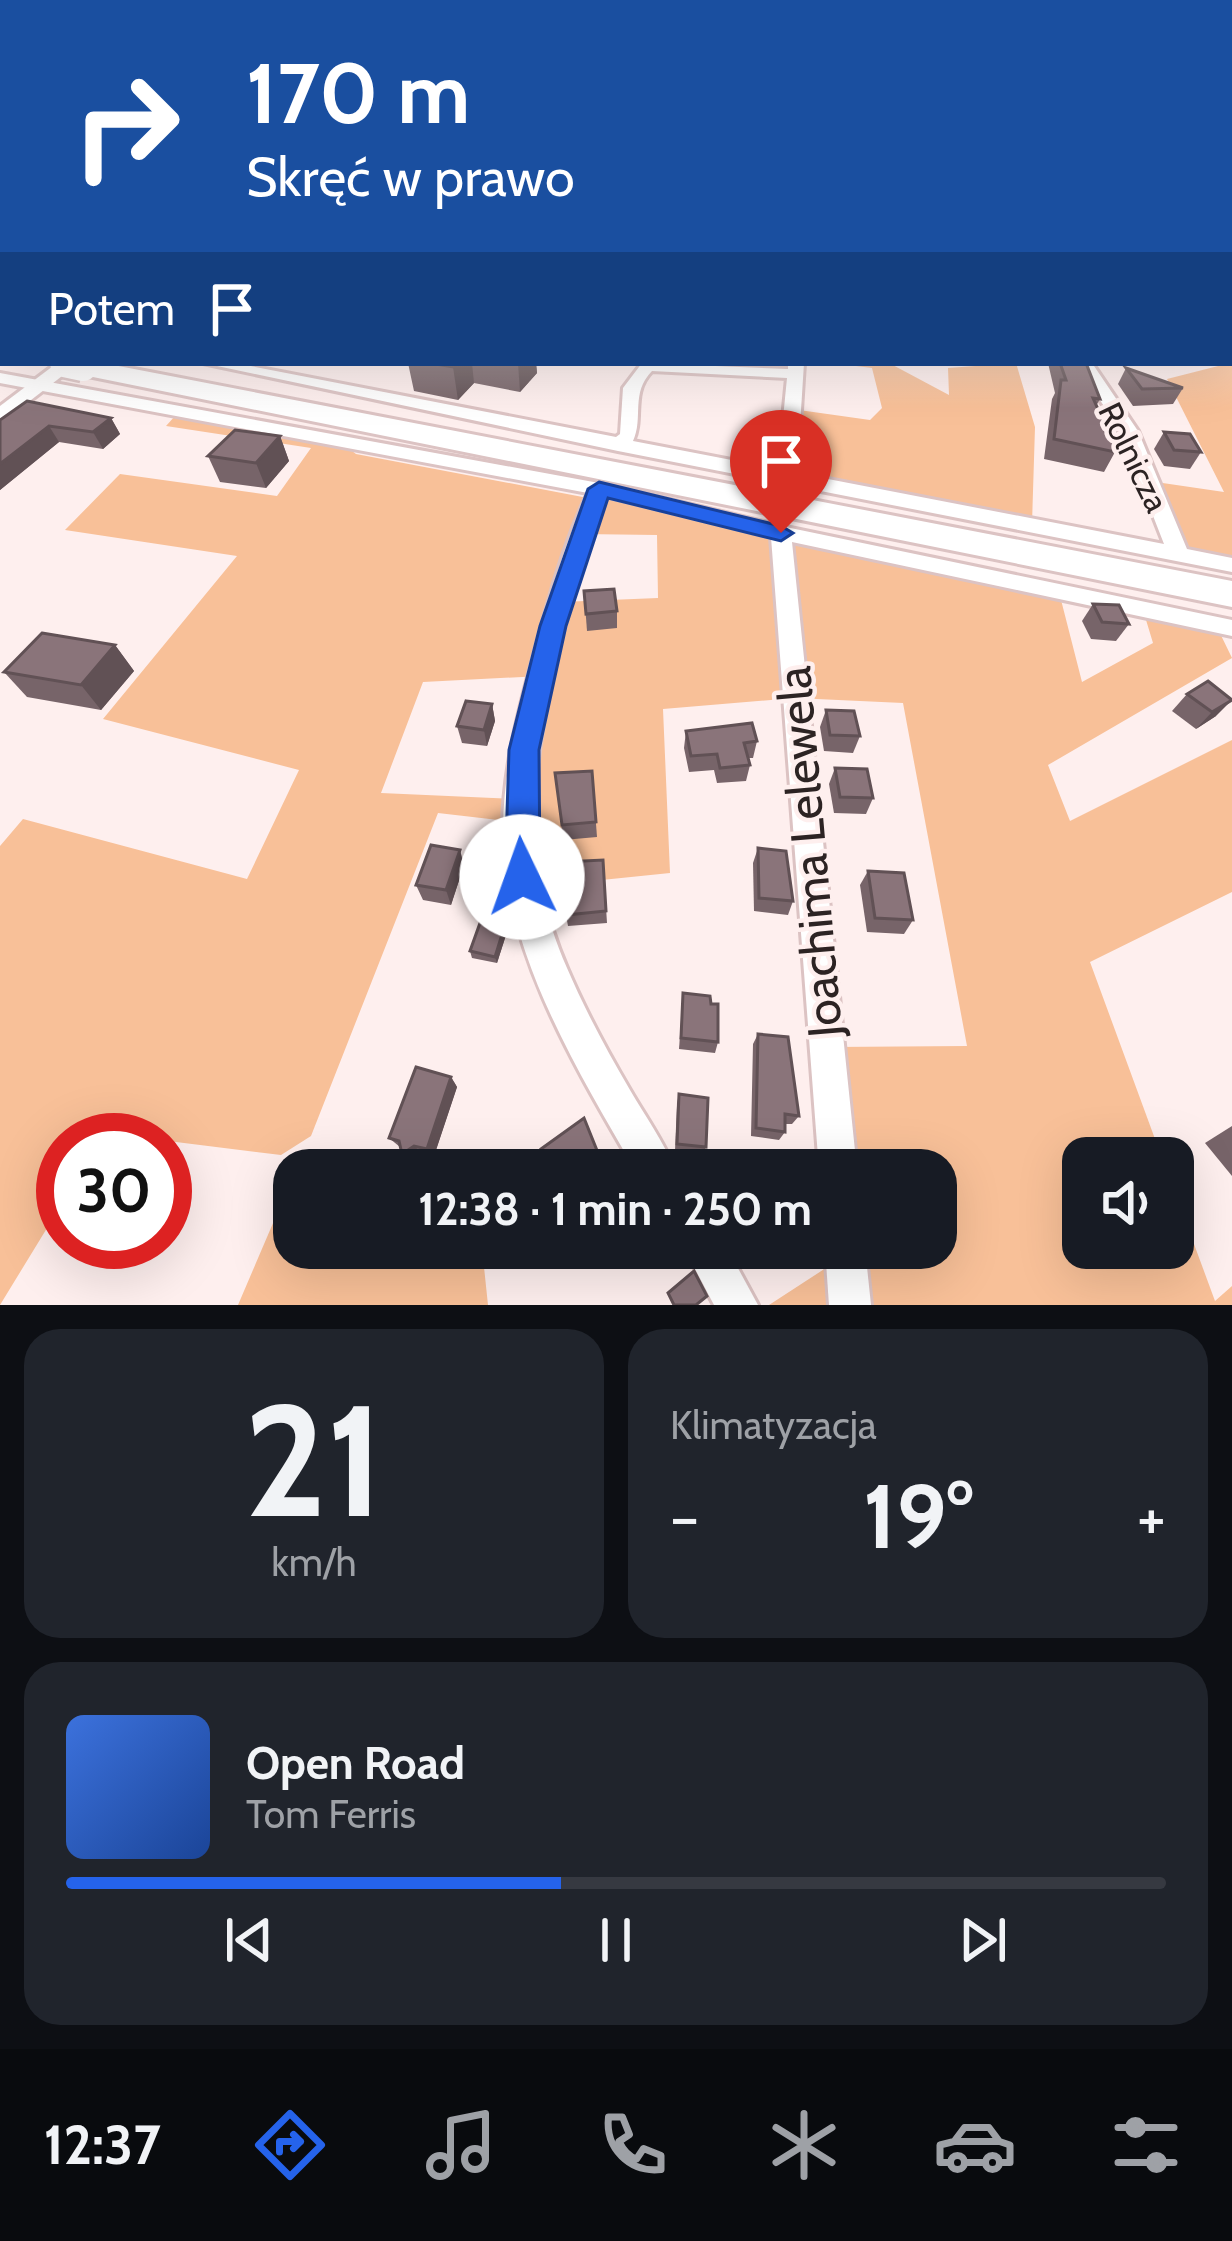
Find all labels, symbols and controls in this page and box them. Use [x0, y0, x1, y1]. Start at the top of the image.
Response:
text: 170 m [246, 42, 470, 144]
icon: right [48, 48, 204, 204]
text: Skręć w prawo [246, 144, 575, 210]
icon: arrive [199, 276, 265, 342]
text: Potem [48, 282, 175, 336]
street label: Rolnicza [1090, 396, 1178, 518]
pin [730, 410, 832, 533]
icon: arrive [748, 428, 814, 494]
street label: Joachima Lelewela [764, 664, 854, 1041]
position arrow [459, 814, 585, 940]
speed limit sign: 30 [36, 1113, 192, 1269]
map controls [1062, 1137, 1194, 1269]
button: sound [1062, 1137, 1194, 1269]
text: 12:38 · 1 min · 250 m [418, 1182, 812, 1236]
text: 21 [244, 1365, 384, 1555]
text: Klimatyzacja [670, 1401, 877, 1449]
text: 19° [863, 1461, 973, 1571]
text: − [670, 1476, 699, 1557]
text: + [1137, 1476, 1166, 1557]
text: km/h [271, 1538, 357, 1586]
text: Open Road [246, 1736, 465, 1790]
text: Tom Ferris [246, 1790, 416, 1838]
icon: previous [216, 1907, 282, 1973]
icon: pause [583, 1907, 649, 1973]
icon: next [950, 1907, 1016, 1973]
icon: directions [248, 2103, 332, 2187]
icon: music [419, 2103, 503, 2187]
icon: phone [591, 2103, 675, 2187]
icon: climate [762, 2103, 846, 2187]
icon: car [933, 2103, 1017, 2187]
icon: filters [1104, 2103, 1188, 2187]
text: 12:37 [44, 2112, 161, 2178]

